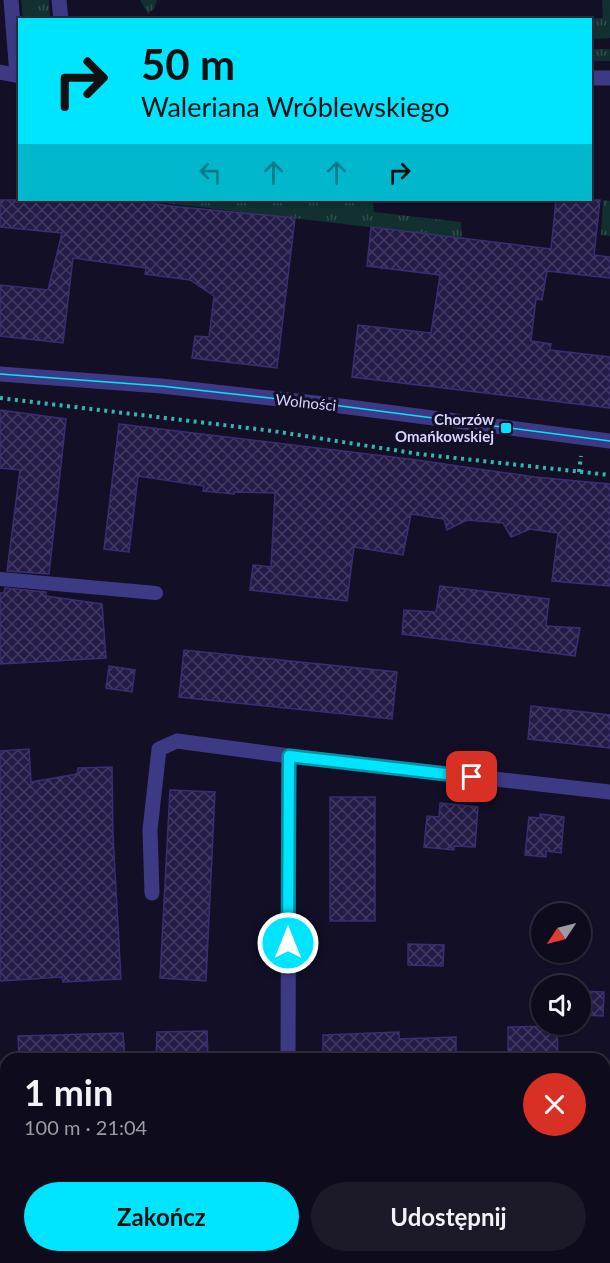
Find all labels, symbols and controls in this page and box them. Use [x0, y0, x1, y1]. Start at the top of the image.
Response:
text: 50 m [141, 39, 235, 89]
icon: right [42, 42, 120, 120]
text: Waleriana Wróblewskiego [141, 90, 450, 123]
icon: left [194, 156, 227, 189]
icon: ahead [257, 156, 290, 189]
icon: ahead [320, 156, 353, 189]
icon: right [383, 156, 416, 189]
street label: Wolności [275, 390, 337, 414]
place label: Chorzów Omańkowskiej [395, 410, 494, 445]
marker: Chorzów Omańkowskiej [499, 421, 513, 435]
pin [446, 751, 497, 802]
icon: arrive [455, 760, 488, 793]
north arrow [531, 903, 591, 963]
map controls [531, 903, 591, 1035]
position arrow [256, 911, 320, 975]
button: sound [531, 975, 591, 1035]
text: 1 min [24, 1070, 113, 1114]
button: close [523, 1073, 586, 1136]
text: 100 m · 21:04 [24, 1115, 147, 1139]
button: Zakończ [24, 1182, 299, 1251]
button: Udostępnij [311, 1182, 586, 1251]

